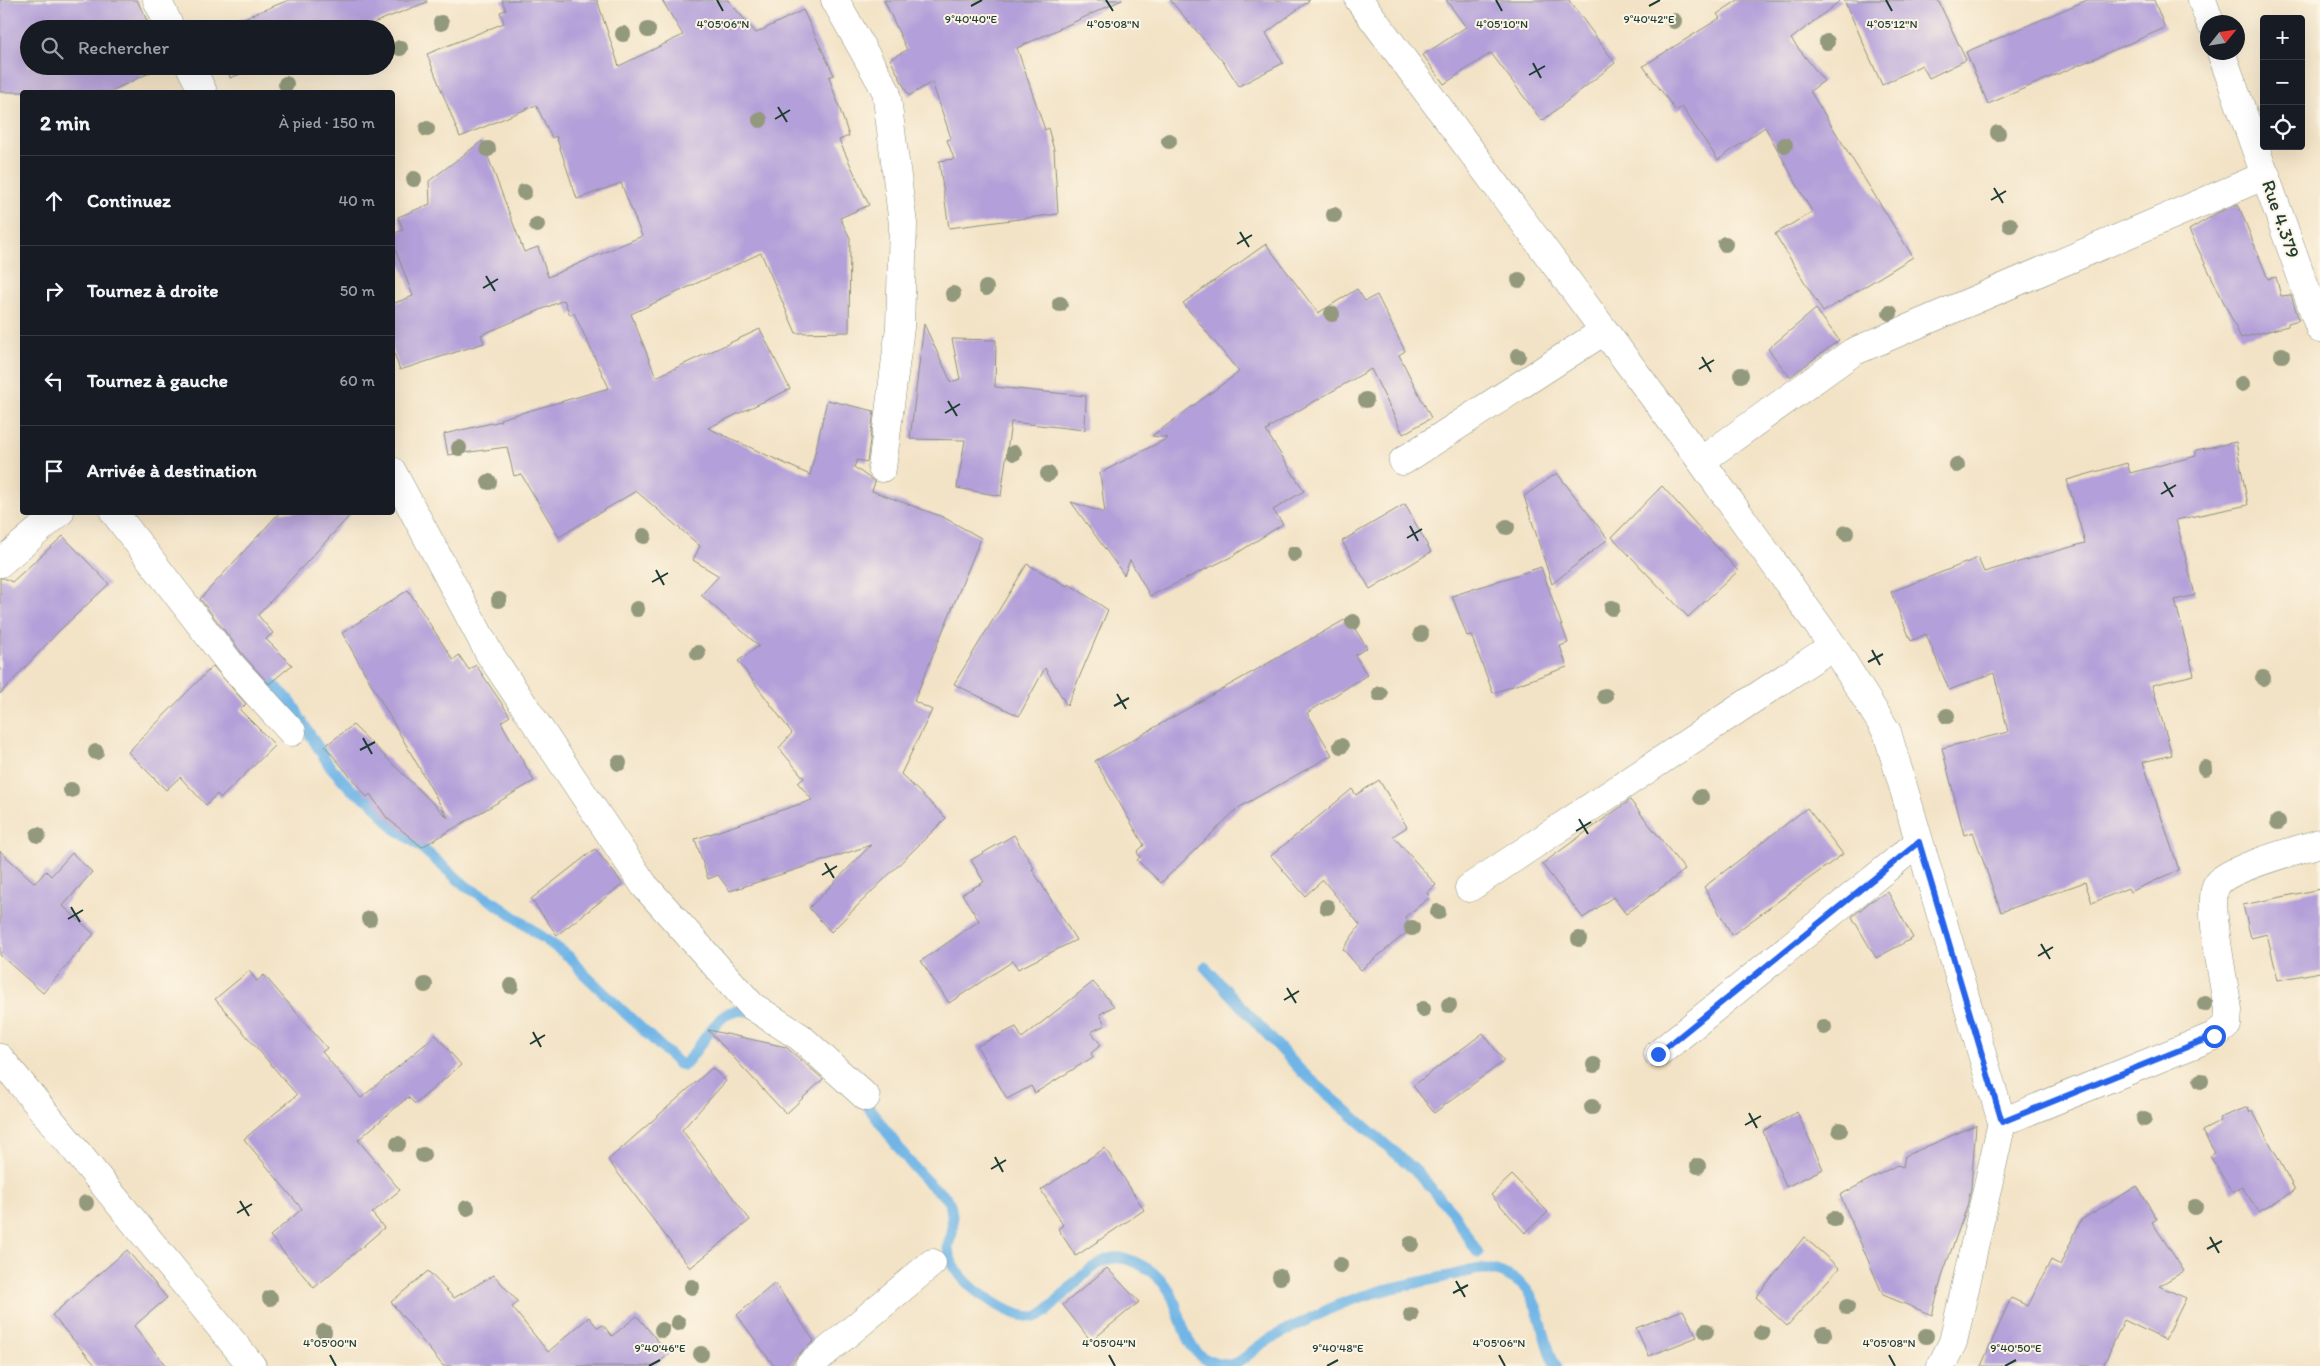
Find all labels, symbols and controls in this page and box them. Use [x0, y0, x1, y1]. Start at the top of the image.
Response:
text: 9°40'40"E [945, 12, 998, 26]
text: 9°40'42"E [1623, 12, 1675, 26]
north arrow [2200, 15, 2245, 60]
map controls [2260, 15, 2305, 150]
button: + [2260, 15, 2305, 60]
text: 4°05'06"N [697, 17, 749, 31]
text: 4°05'08"N [1086, 17, 1140, 31]
text: 4°05'10"N [1476, 17, 1528, 31]
text: 4°05'12"N [1866, 17, 1918, 31]
search box [20, 20, 395, 75]
icon: search [38, 34, 66, 62]
text: Rechercher [78, 36, 169, 59]
button: − [2260, 60, 2305, 105]
button: locate [2260, 105, 2305, 150]
text: 2 min [40, 110, 90, 135]
text: À pied · 150 m [279, 113, 375, 132]
street label: Rue 4.379 [2257, 177, 2305, 261]
icon: ahead [40, 187, 68, 215]
text: Continuez [87, 189, 171, 212]
text: 40 m [338, 191, 375, 210]
icon: right [40, 277, 68, 305]
text: Tournez à droite [87, 279, 219, 302]
text: 50 m [340, 281, 375, 300]
icon: left [40, 367, 68, 395]
text: Tournez à gauche [87, 369, 228, 392]
text: 60 m [340, 371, 375, 390]
icon: arrive [40, 457, 68, 485]
text: Arrivée à destination [87, 459, 257, 482]
route start [2203, 1025, 2226, 1048]
route end [1647, 1043, 1670, 1066]
text: 4°05'00"N [303, 1336, 357, 1350]
text: 4°05'04"N [1082, 1336, 1136, 1350]
text: 4°05'06"N [1473, 1336, 1525, 1350]
text: 4°05'08"N [1862, 1336, 1916, 1350]
text: 9°40'46"E [634, 1341, 686, 1355]
text: 9°40'48"E [1312, 1341, 1364, 1355]
text: 9°40'50"E [1990, 1341, 2042, 1355]

